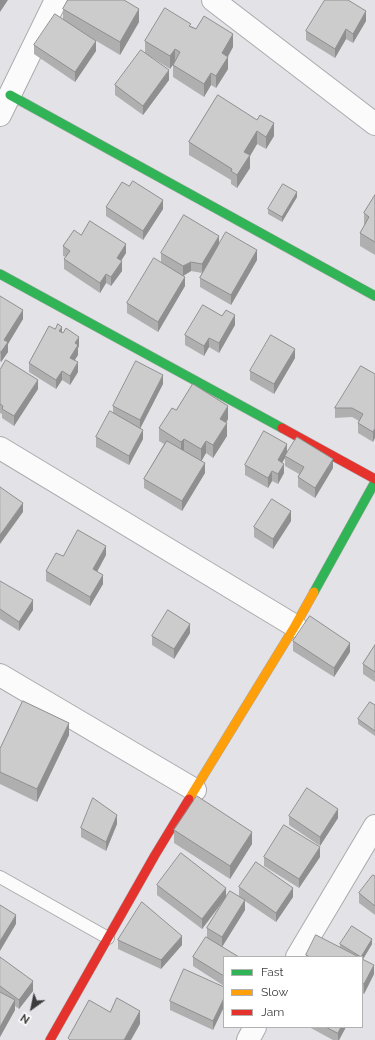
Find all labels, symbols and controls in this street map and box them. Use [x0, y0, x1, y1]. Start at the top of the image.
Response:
legend [223, 956, 363, 1028]
text: Fast [261, 965, 284, 979]
text: Slow [261, 985, 288, 999]
north arrow [12, 988, 52, 1028]
text: Jam [261, 1005, 284, 1019]
text: N [18, 1011, 32, 1026]

